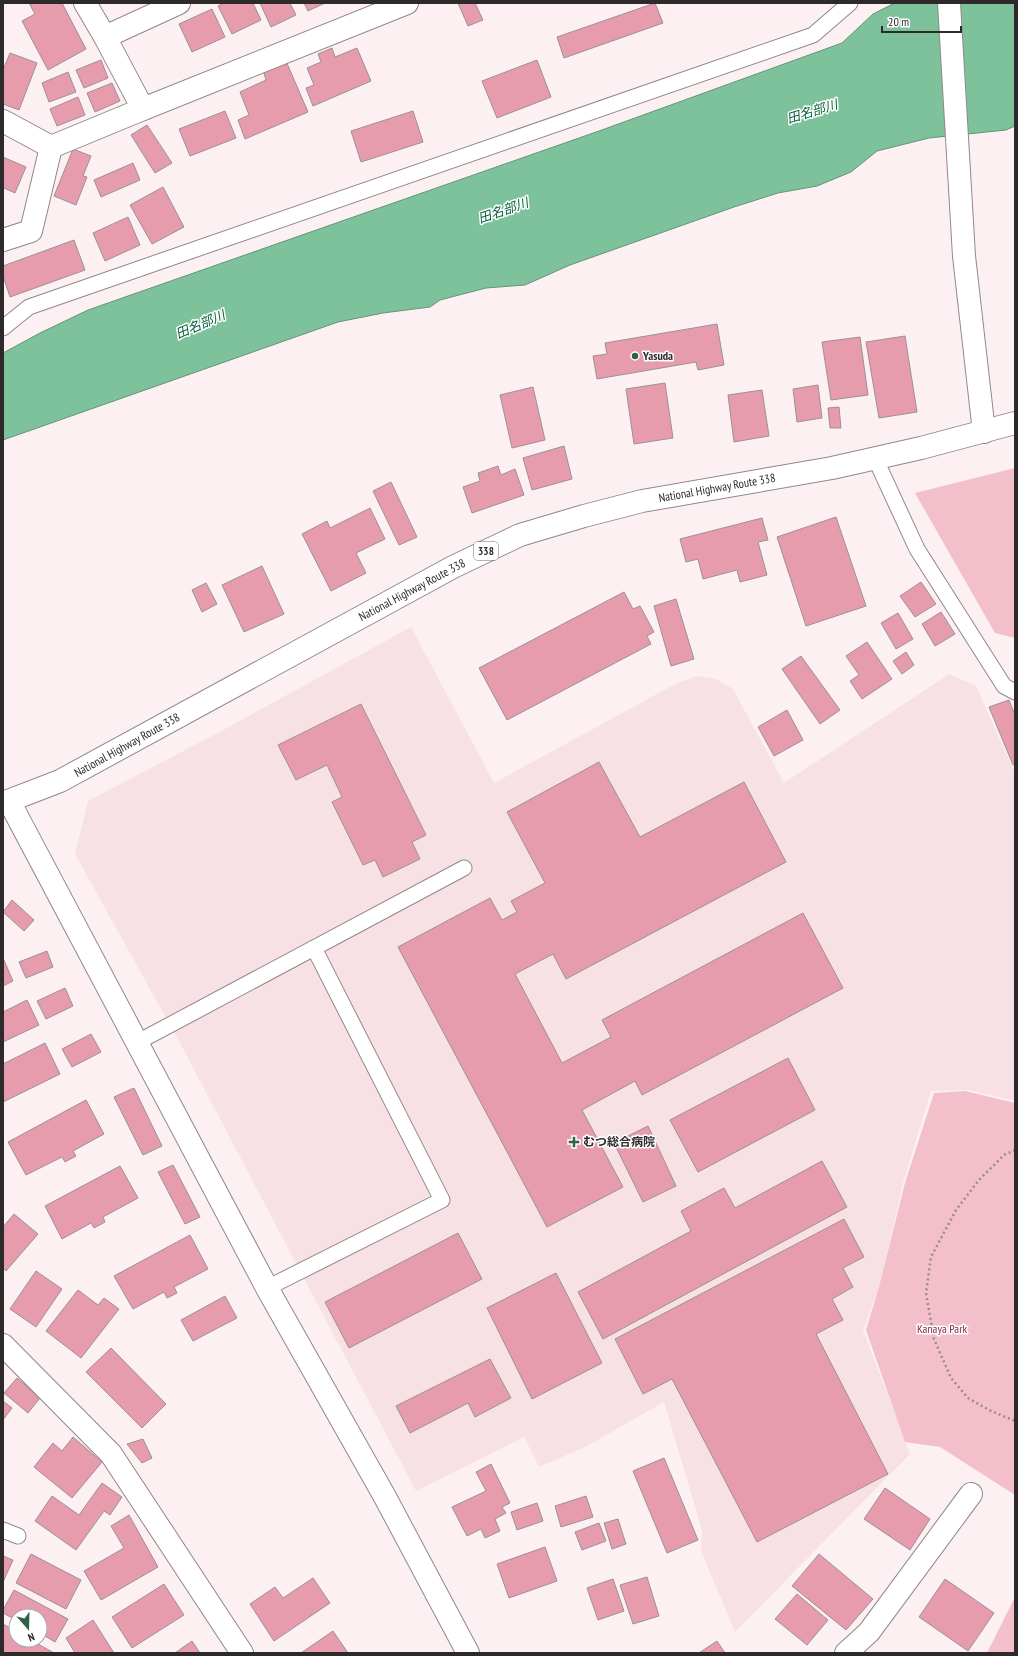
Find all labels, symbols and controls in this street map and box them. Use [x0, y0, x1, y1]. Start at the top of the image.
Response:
scale bar [882, 8, 961, 34]
text: 20 m [888, 14, 909, 29]
water label: 田名部川 [785, 95, 841, 127]
water label: 田名部川 [476, 193, 532, 227]
water label: 田名部川 [173, 306, 229, 342]
place label: Yasuda [642, 348, 673, 363]
marker: Yasuda [630, 351, 640, 361]
street label: National Highway Route 338 [657, 470, 777, 505]
road number: 338 [474, 542, 498, 560]
street label: National Highway Route 338 [356, 555, 468, 624]
street label: National Highway Route 338 [71, 709, 182, 780]
place label: むつ総合病院 [583, 1134, 655, 1149]
marker: むつ総合病院 [568, 1136, 580, 1148]
park label: Kanaya Park [917, 1321, 967, 1336]
north arrow [8, 1608, 48, 1648]
text: N [26, 1630, 37, 1645]

